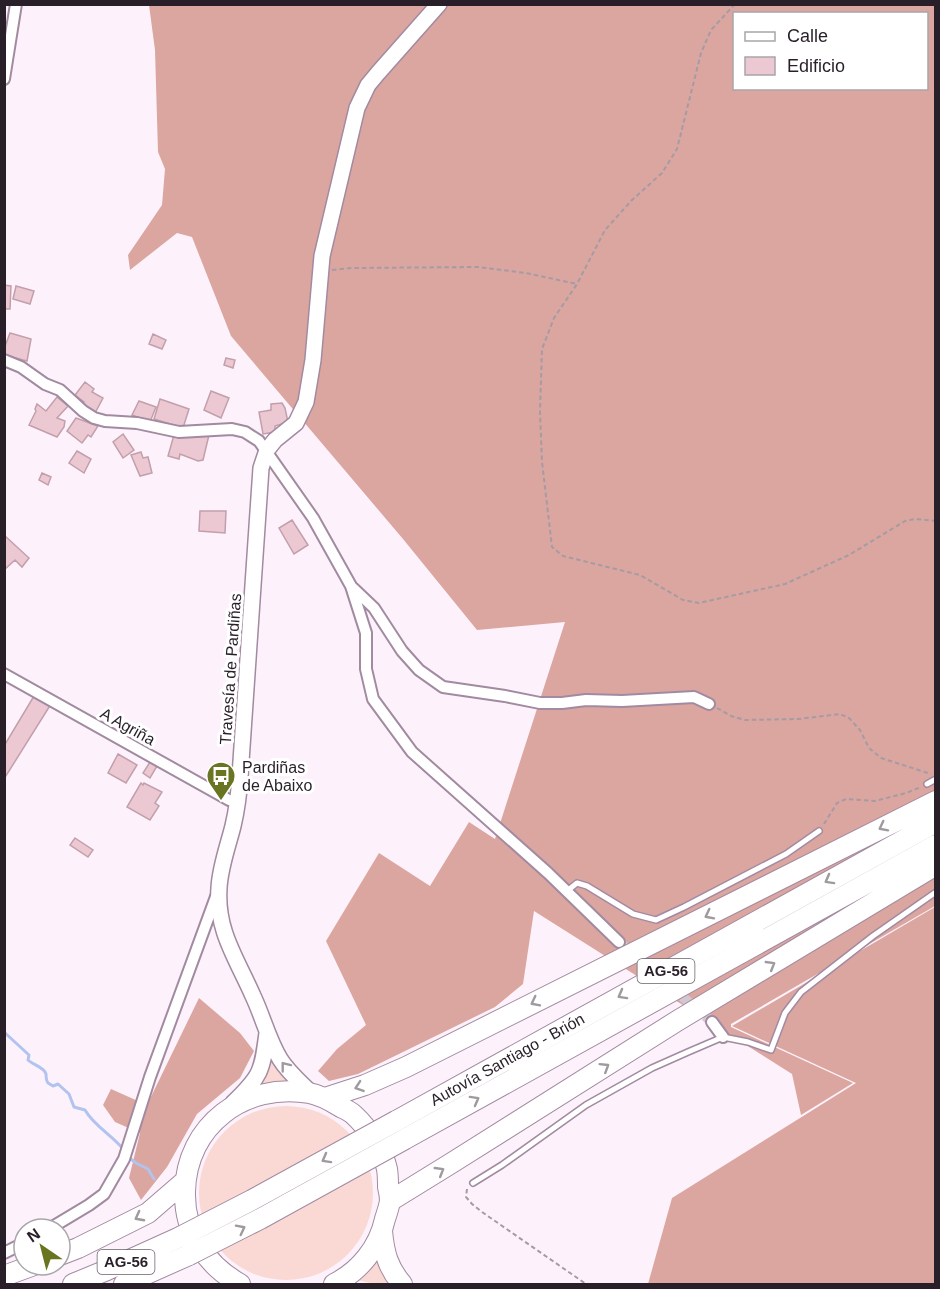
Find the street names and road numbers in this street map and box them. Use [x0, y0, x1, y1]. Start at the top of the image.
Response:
street label: Travesía de Pardiñas [217, 593, 244, 745]
street label: A Agriña [98, 705, 158, 748]
road number: AG-56 [638, 959, 694, 983]
street label: Autovía Santiago - Brión [427, 1010, 587, 1109]
road number: AG-56 [98, 1250, 154, 1274]

